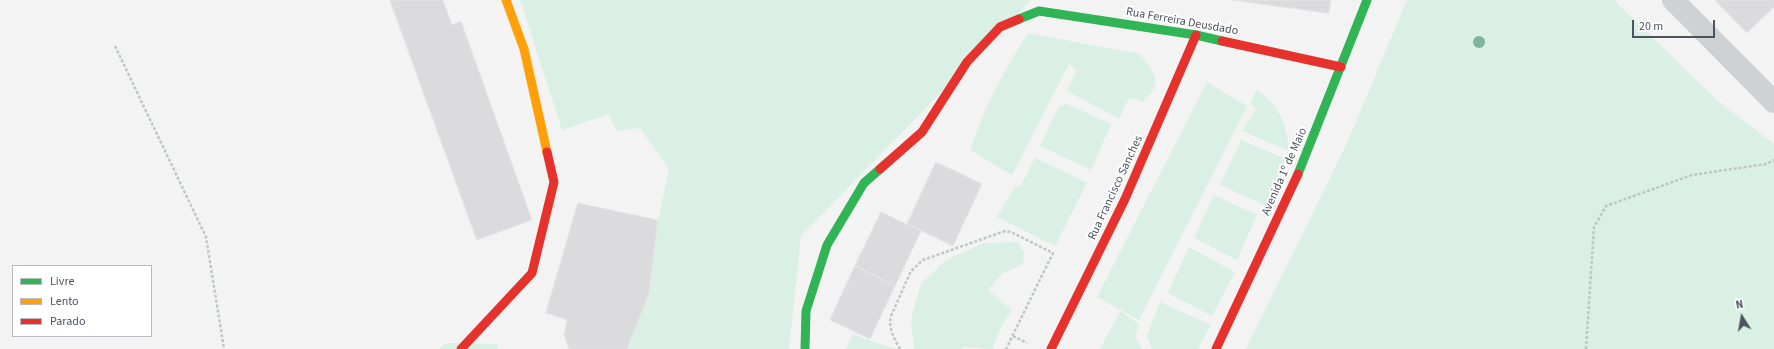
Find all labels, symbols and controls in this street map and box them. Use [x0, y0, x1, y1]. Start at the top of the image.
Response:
street label: Rua Ferreira Deusdado [1125, 5, 1239, 39]
scale bar [1634, 12, 1717, 38]
text: 20 m [1639, 18, 1663, 35]
street label: Avenida 1º de Maio [1259, 126, 1311, 218]
street label: Rua Francisco Sanches [1085, 133, 1147, 243]
legend [12, 265, 152, 337]
text: Livre [50, 273, 74, 290]
text: Lento [50, 293, 79, 310]
north arrow [1722, 297, 1762, 337]
text: N [1735, 297, 1745, 313]
text: Parado [50, 313, 85, 330]

